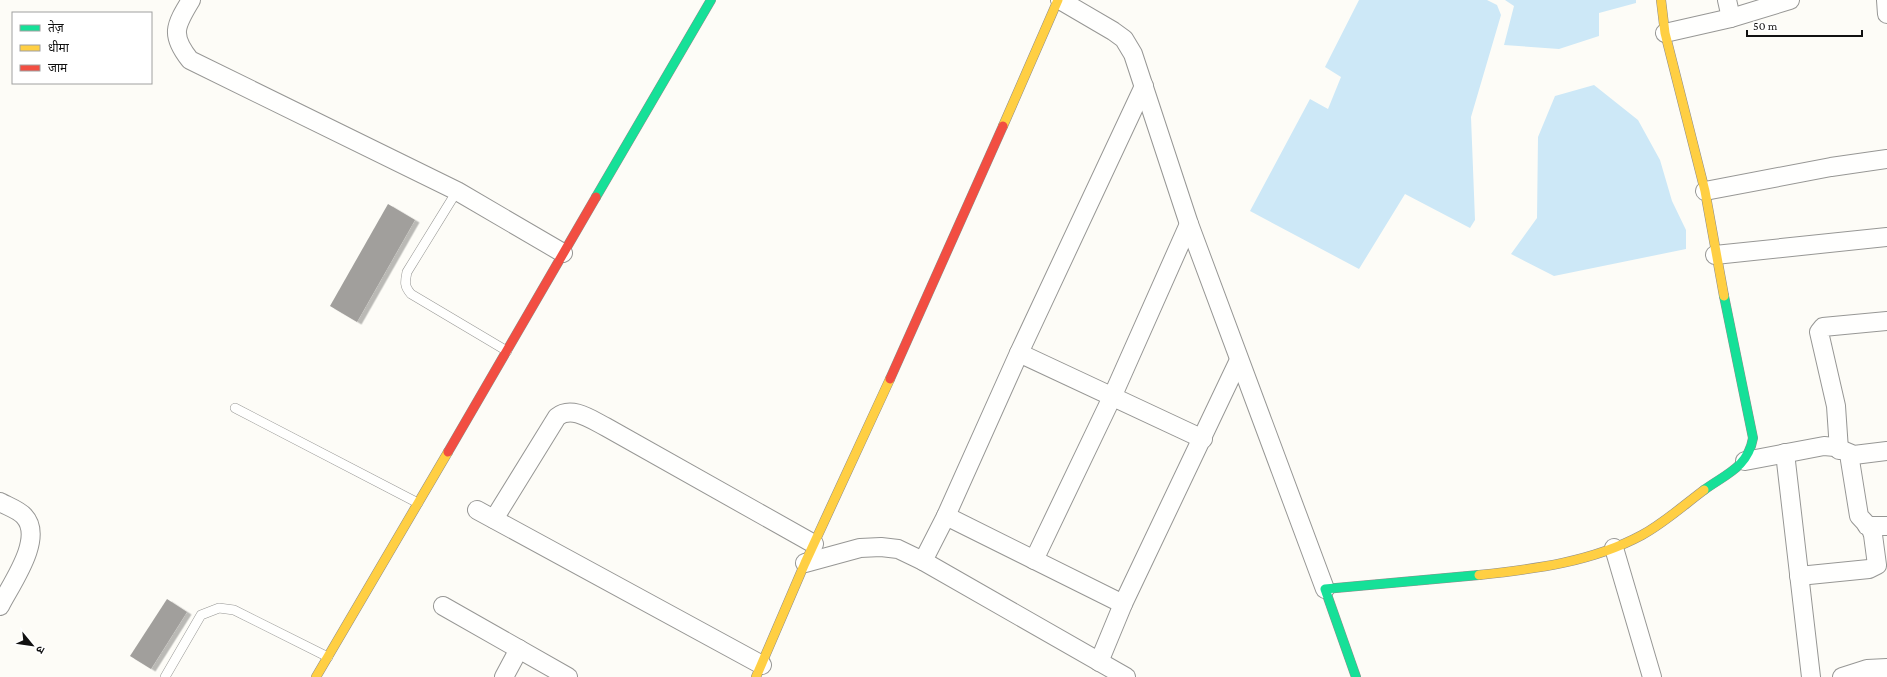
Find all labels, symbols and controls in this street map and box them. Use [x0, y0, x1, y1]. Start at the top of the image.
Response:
legend [12, 12, 152, 84]
scale bar [1747, 12, 1862, 38]
text: 50 m [1753, 19, 1778, 33]
text: तेज़ [48, 20, 65, 35]
text: धीमा [48, 40, 70, 55]
text: जाम [48, 61, 68, 75]
north arrow [12, 625, 52, 665]
text: उ [34, 644, 48, 656]

